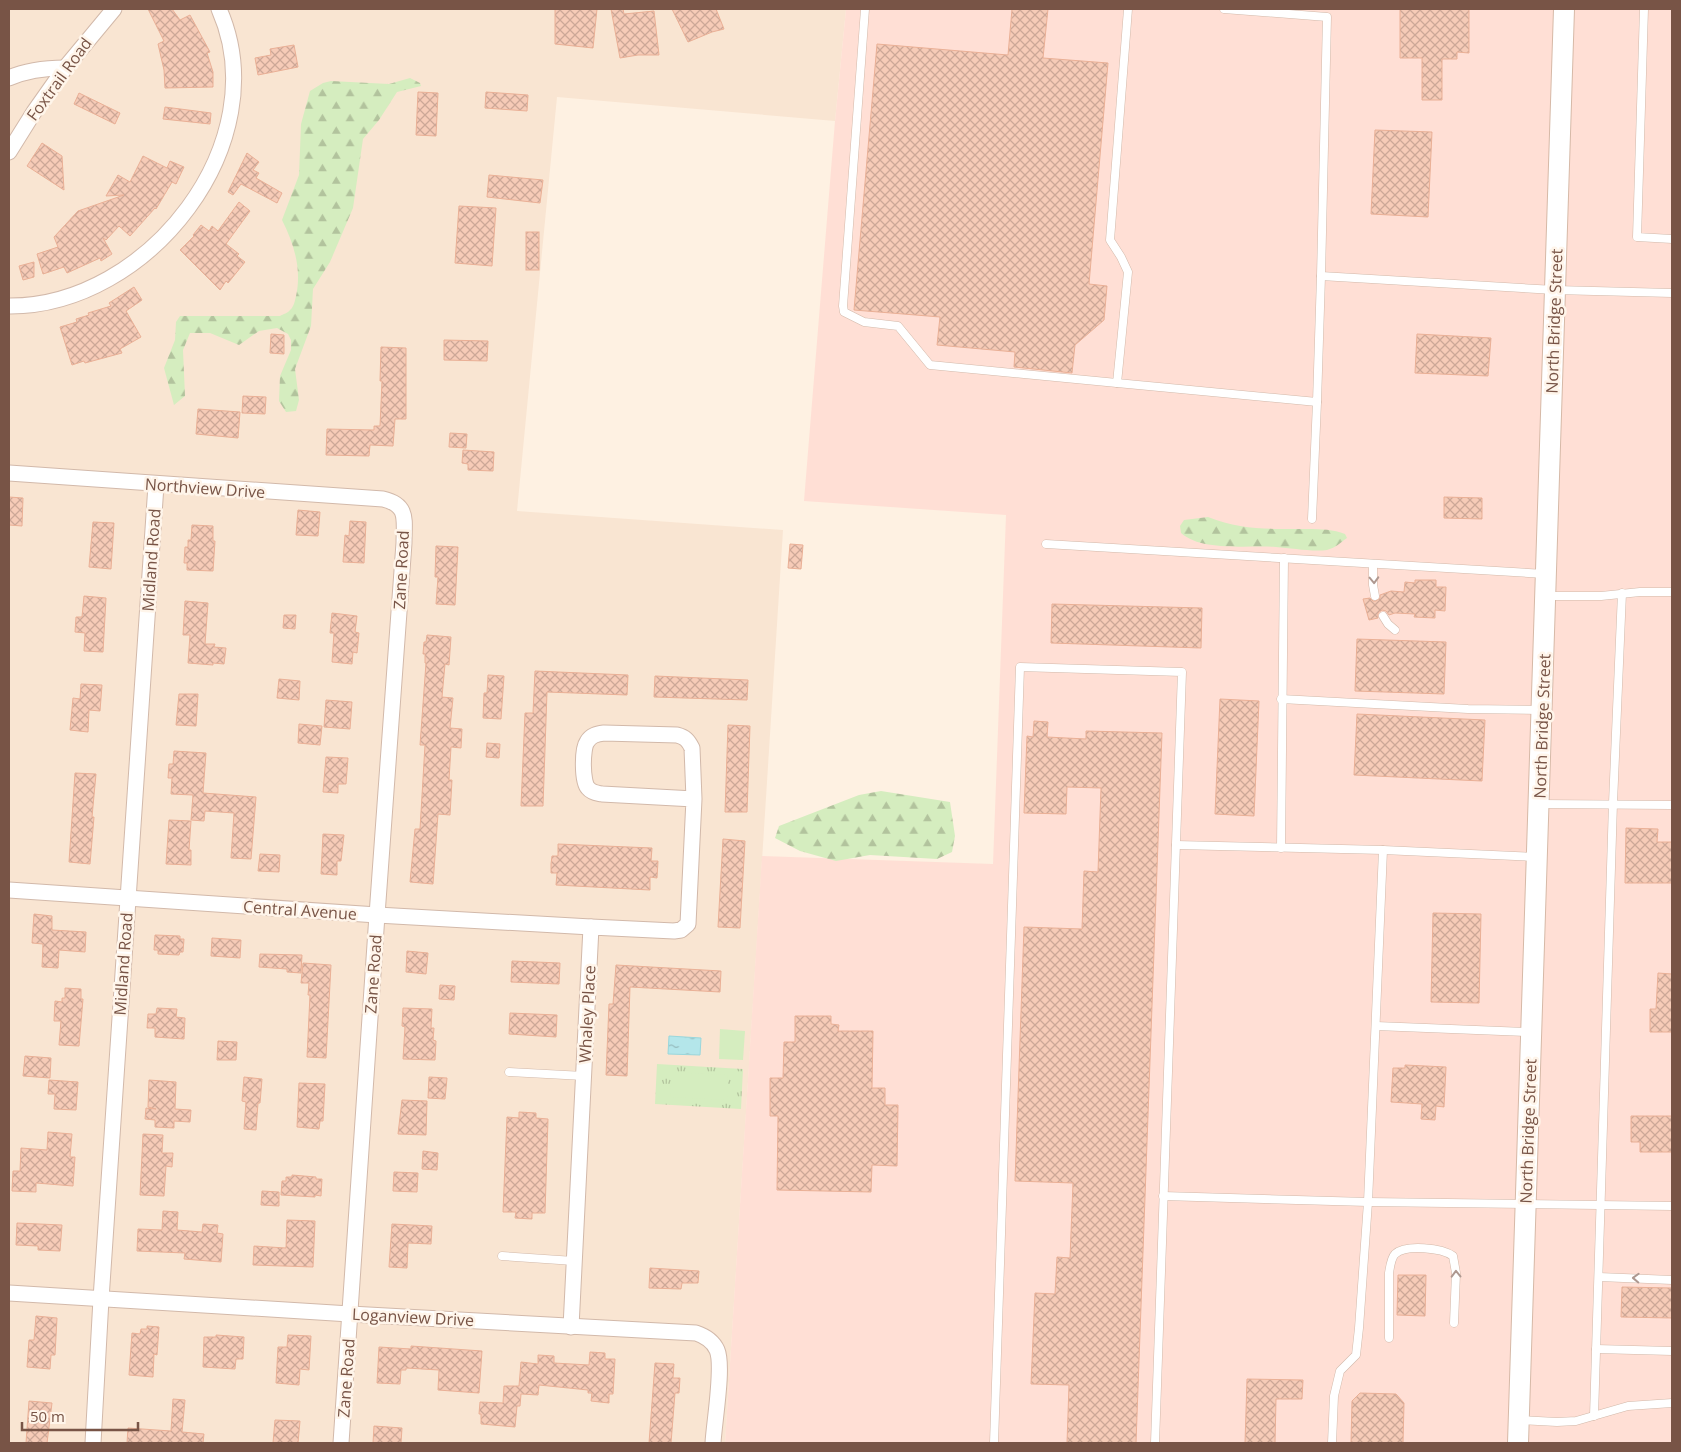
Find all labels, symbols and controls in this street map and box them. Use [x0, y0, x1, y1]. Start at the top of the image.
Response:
street label: Foxtrail Road [21, 33, 97, 125]
street label: North Bridge Street [1540, 248, 1568, 394]
street label: Northview Drive [144, 473, 266, 503]
street label: Midland Road [136, 508, 166, 612]
street label: Zane Road [388, 530, 414, 610]
one-way arrow [1368, 576, 1379, 584]
street label: North Bridge Street [1528, 653, 1556, 799]
street label: Central Avenue [242, 895, 358, 925]
street label: Midland Road [108, 912, 138, 1016]
street label: Zane Road [359, 934, 387, 1014]
street label: Whaley Place [573, 965, 601, 1063]
street label: North Bridge Street [1514, 1058, 1542, 1204]
one-way arrow [1450, 1270, 1461, 1278]
one-way arrow [1632, 1273, 1640, 1284]
street label: Loganview Drive [351, 1303, 475, 1331]
street label: Zane Road [332, 1338, 360, 1418]
scale bar [22, 1400, 139, 1432]
text: 50 m [30, 1406, 65, 1426]

